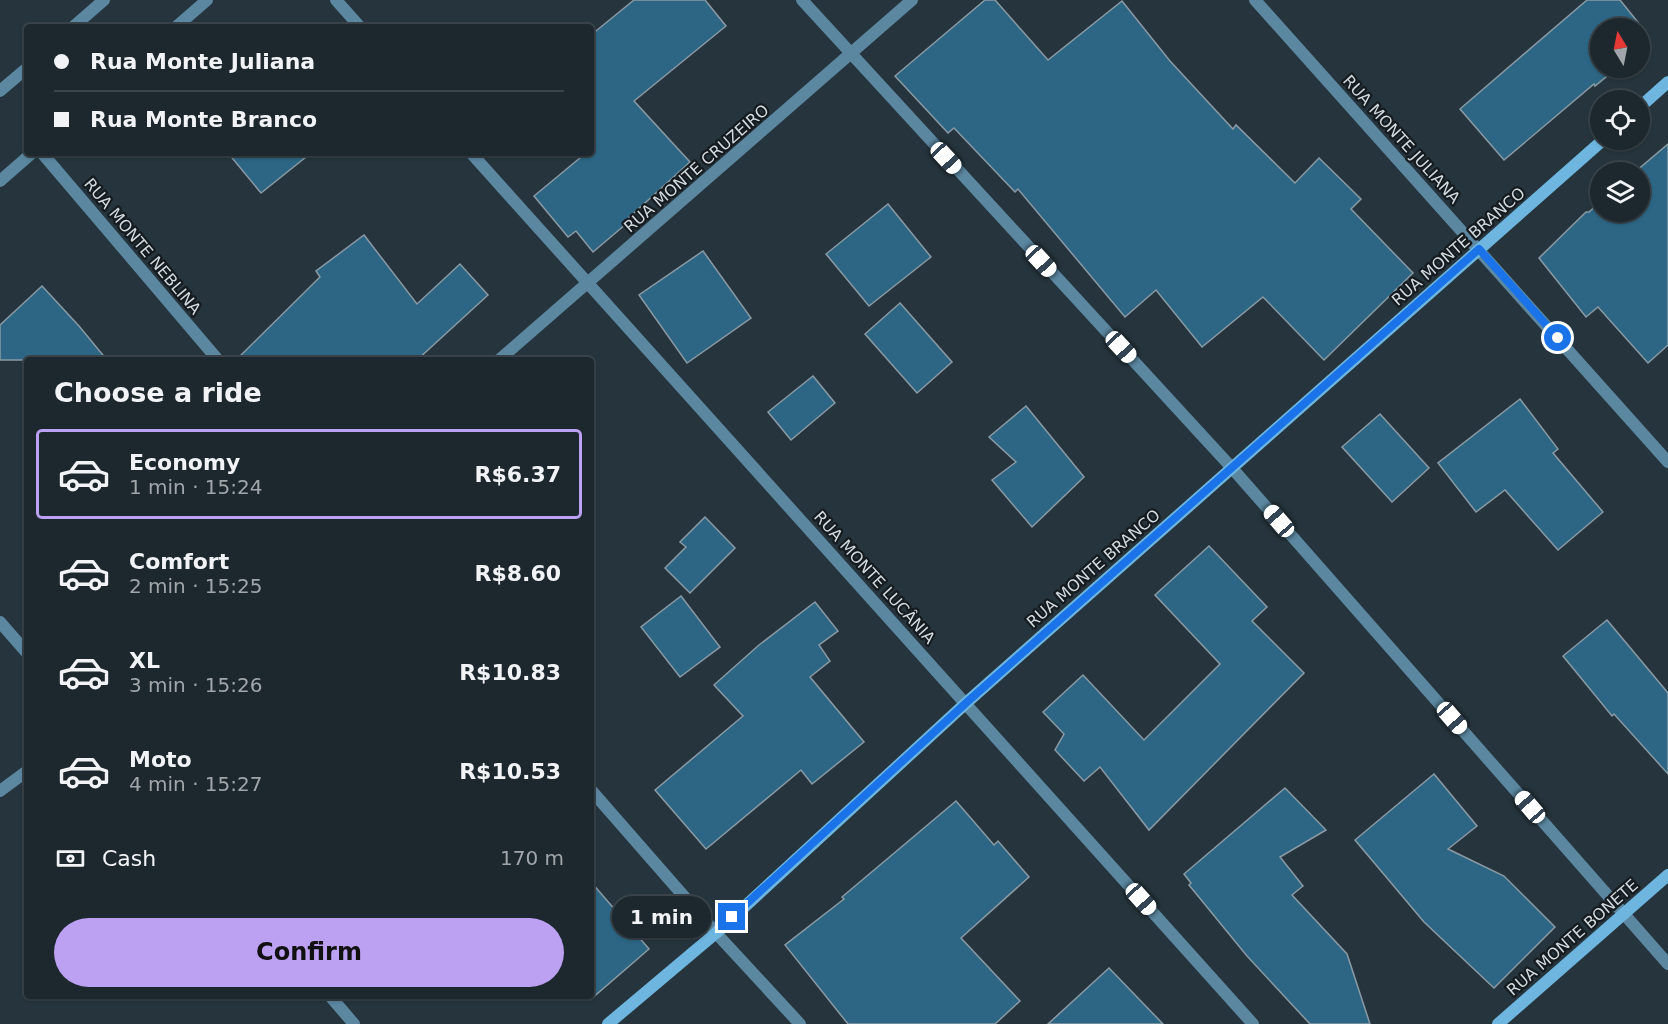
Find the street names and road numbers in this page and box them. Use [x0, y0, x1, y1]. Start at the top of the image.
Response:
street label: RUA MONTE JULIANA [1339, 71, 1464, 207]
street label: RUA MONTE CRUZEIRO [620, 100, 773, 236]
street label: RUA MONTE NEBLINA [80, 174, 205, 318]
street label: RUA MONTE BRANCO [1388, 183, 1529, 309]
street label: RUA MONTE BRANCO [1023, 505, 1164, 631]
street label: RUA MONTE LUCÂNIA [810, 507, 939, 648]
street label: RUA MONTE BONETE [1503, 875, 1642, 999]

